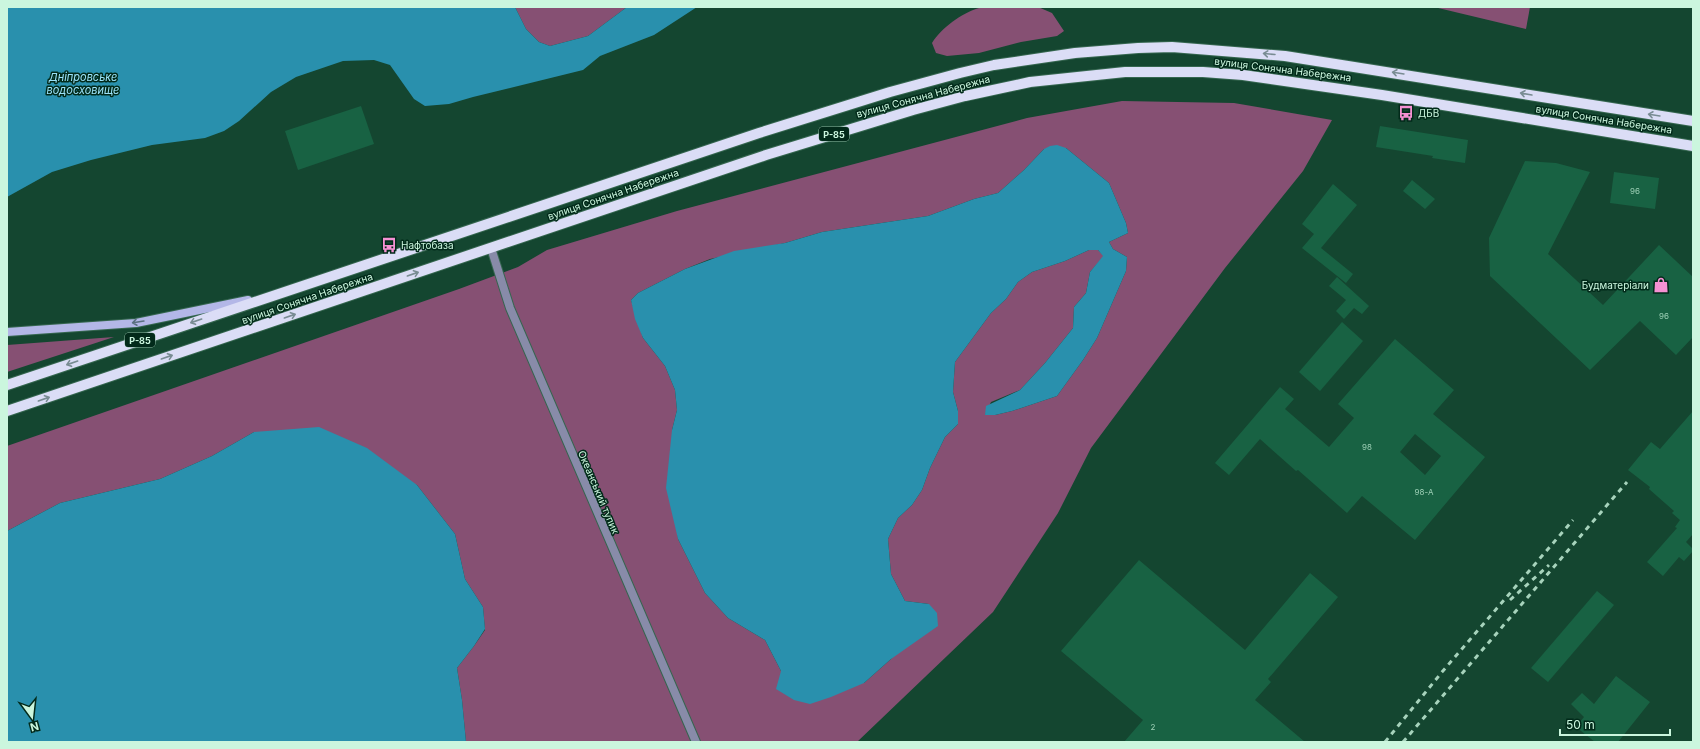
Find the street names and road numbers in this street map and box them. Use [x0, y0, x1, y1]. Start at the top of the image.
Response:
street label: вулиця Сонячна Набережна [1214, 55, 1352, 83]
street label: вулиця Сонячна Набережна [855, 72, 991, 120]
street label: вулиця Сонячна Набережна [1535, 102, 1673, 136]
road number: Р-85 [819, 127, 849, 141]
street label: вулиця Сонячна Набережна [546, 166, 680, 222]
street label: вулиця Сонячна Набережна [240, 270, 374, 326]
road number: Р-85 [125, 333, 155, 347]
street label: Океанський тупик [576, 449, 622, 536]

